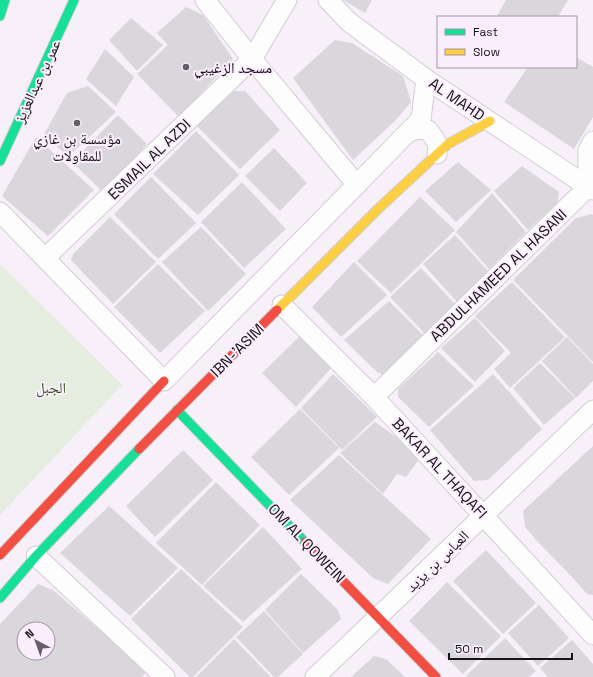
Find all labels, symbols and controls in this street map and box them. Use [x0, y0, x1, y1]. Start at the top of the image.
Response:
legend [437, 16, 577, 68]
text: Fast [473, 24, 498, 40]
street label: عمر بن عبدالعزيز [9, 36, 66, 127]
text: Slow [473, 44, 500, 60]
place label: مسجد الزغيبي [194, 58, 272, 79]
marker: مسجد الزغيبي [181, 62, 191, 72]
street label: AL MAHD [425, 73, 489, 125]
street label: ESMAIL AL AZDI [104, 115, 194, 203]
marker: مؤسسة بن غازي للمقاولات [72, 118, 82, 128]
place label: مؤسسة بن غازي للمقاولات [33, 129, 121, 165]
street label: ABDULHAMEED AL HASANI [426, 205, 570, 345]
street label: IBN-'ASIM [206, 319, 268, 381]
park label: الجبل [36, 378, 66, 398]
street label: BAKAR AL THAQAFI [388, 414, 492, 522]
street label: OM AL QOWEIN [264, 499, 350, 587]
street label: العباس بن يزيد [401, 526, 473, 596]
north arrow [16, 621, 56, 661]
text: N [22, 626, 37, 641]
scale bar [449, 635, 572, 661]
text: 50 m [455, 641, 483, 657]

